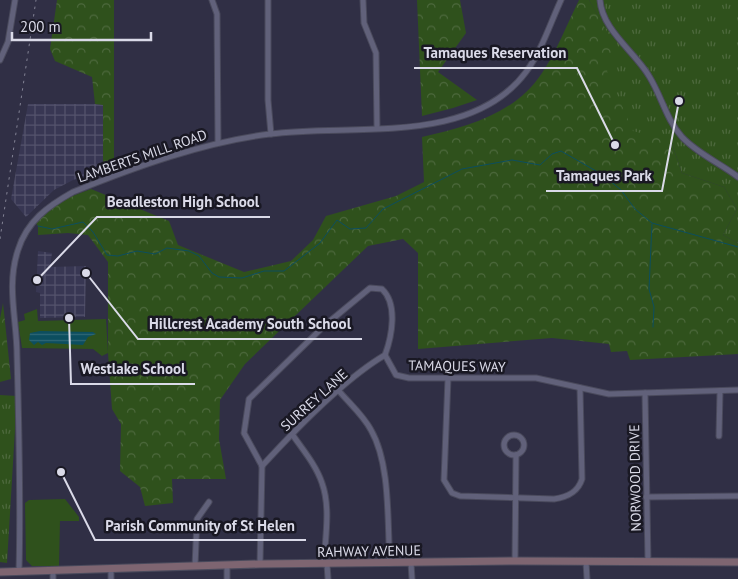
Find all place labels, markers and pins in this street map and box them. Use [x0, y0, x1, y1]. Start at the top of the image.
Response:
callout: Tamaques Reservation [414, 38, 577, 68]
callout: Tamaques Park [546, 161, 662, 191]
callout: Beadleston High School [97, 187, 270, 217]
callout: Hillcrest Academy South School [138, 309, 362, 339]
callout: Westlake School [71, 354, 195, 384]
callout: Parish Community of St Helen [95, 510, 306, 540]

